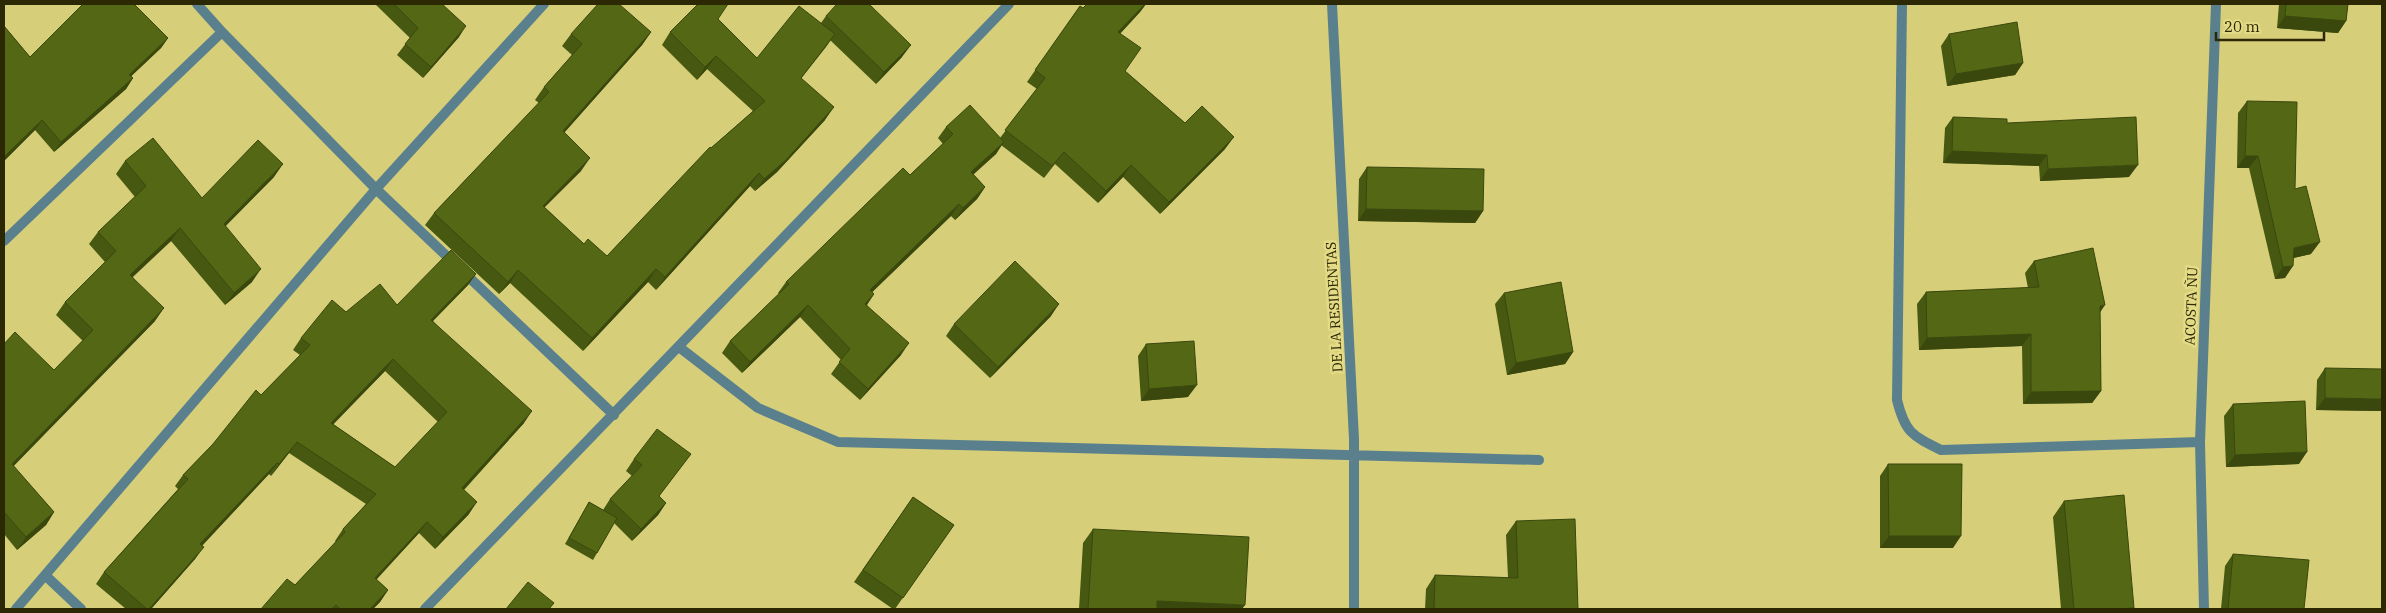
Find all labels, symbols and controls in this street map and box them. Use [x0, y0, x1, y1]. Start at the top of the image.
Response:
scale bar [2216, 10, 2324, 42]
text: 20 m [2224, 17, 2260, 36]
street label: DE LA RESIDENTAS [1322, 241, 1346, 373]
street label: ACOSTA ÑU [2181, 266, 2201, 346]

